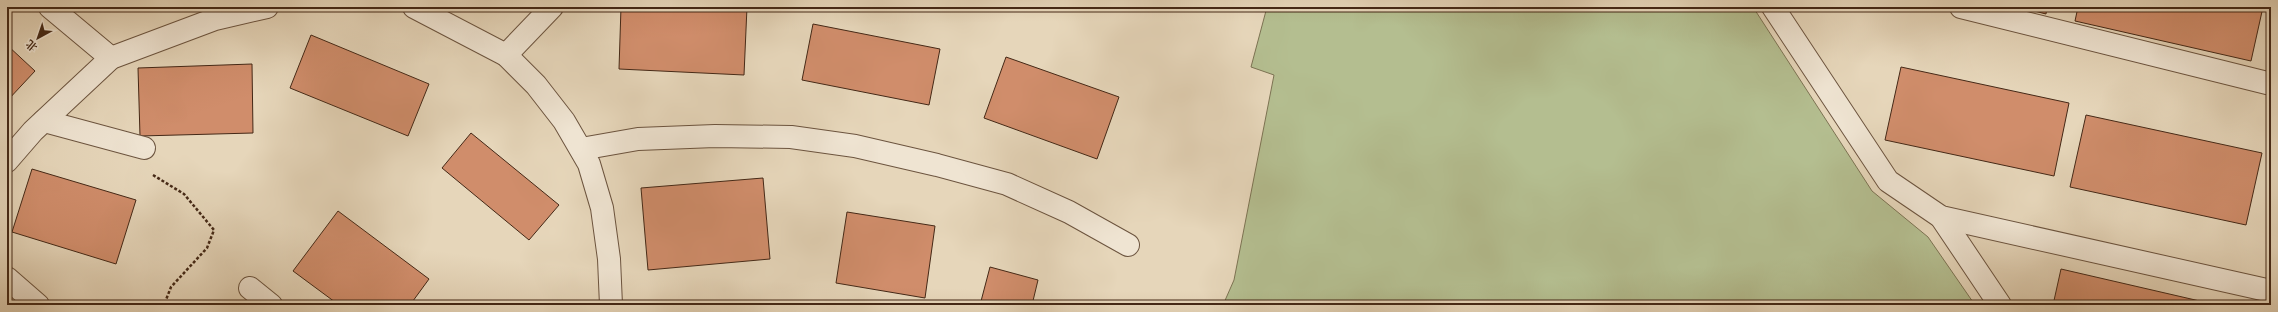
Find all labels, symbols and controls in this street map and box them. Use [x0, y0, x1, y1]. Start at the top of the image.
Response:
north arrow [18, 18, 58, 58]
text: 北 [23, 36, 41, 55]

